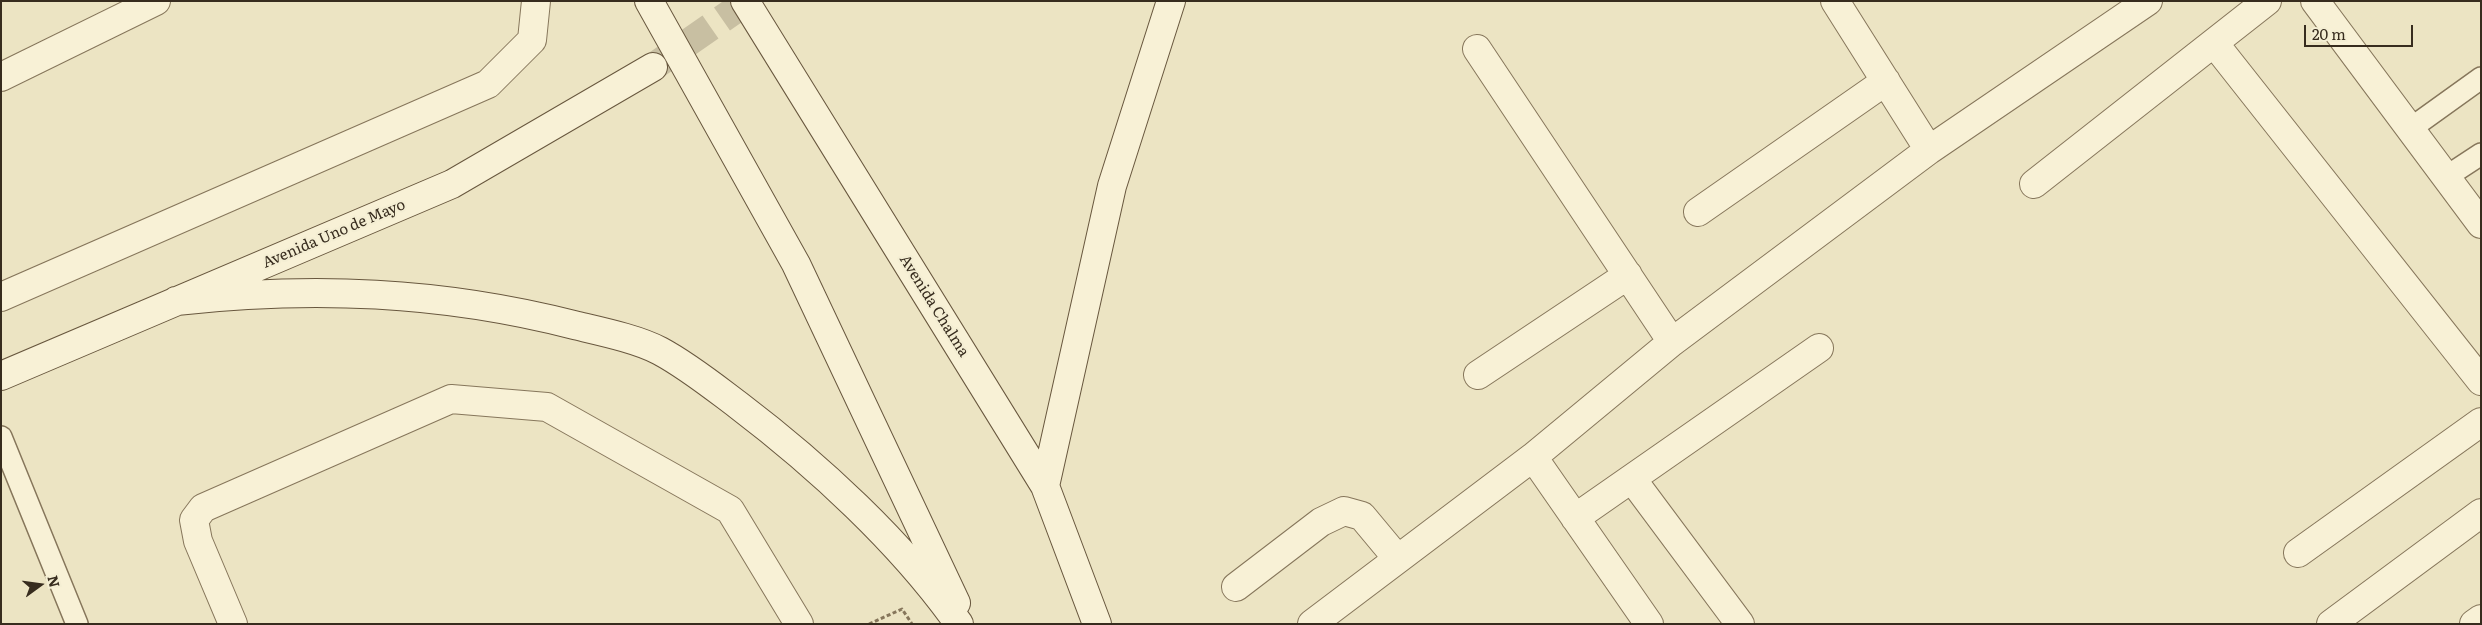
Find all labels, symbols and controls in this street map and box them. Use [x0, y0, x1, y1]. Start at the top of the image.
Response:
scale bar [2307, 15, 2416, 47]
text: 20 m [2312, 22, 2346, 45]
street label: Avenida Uno de Mayo [260, 196, 408, 272]
street label: Avenida Chalma [895, 252, 973, 360]
north arrow [15, 560, 65, 610]
text: N [43, 573, 66, 589]

